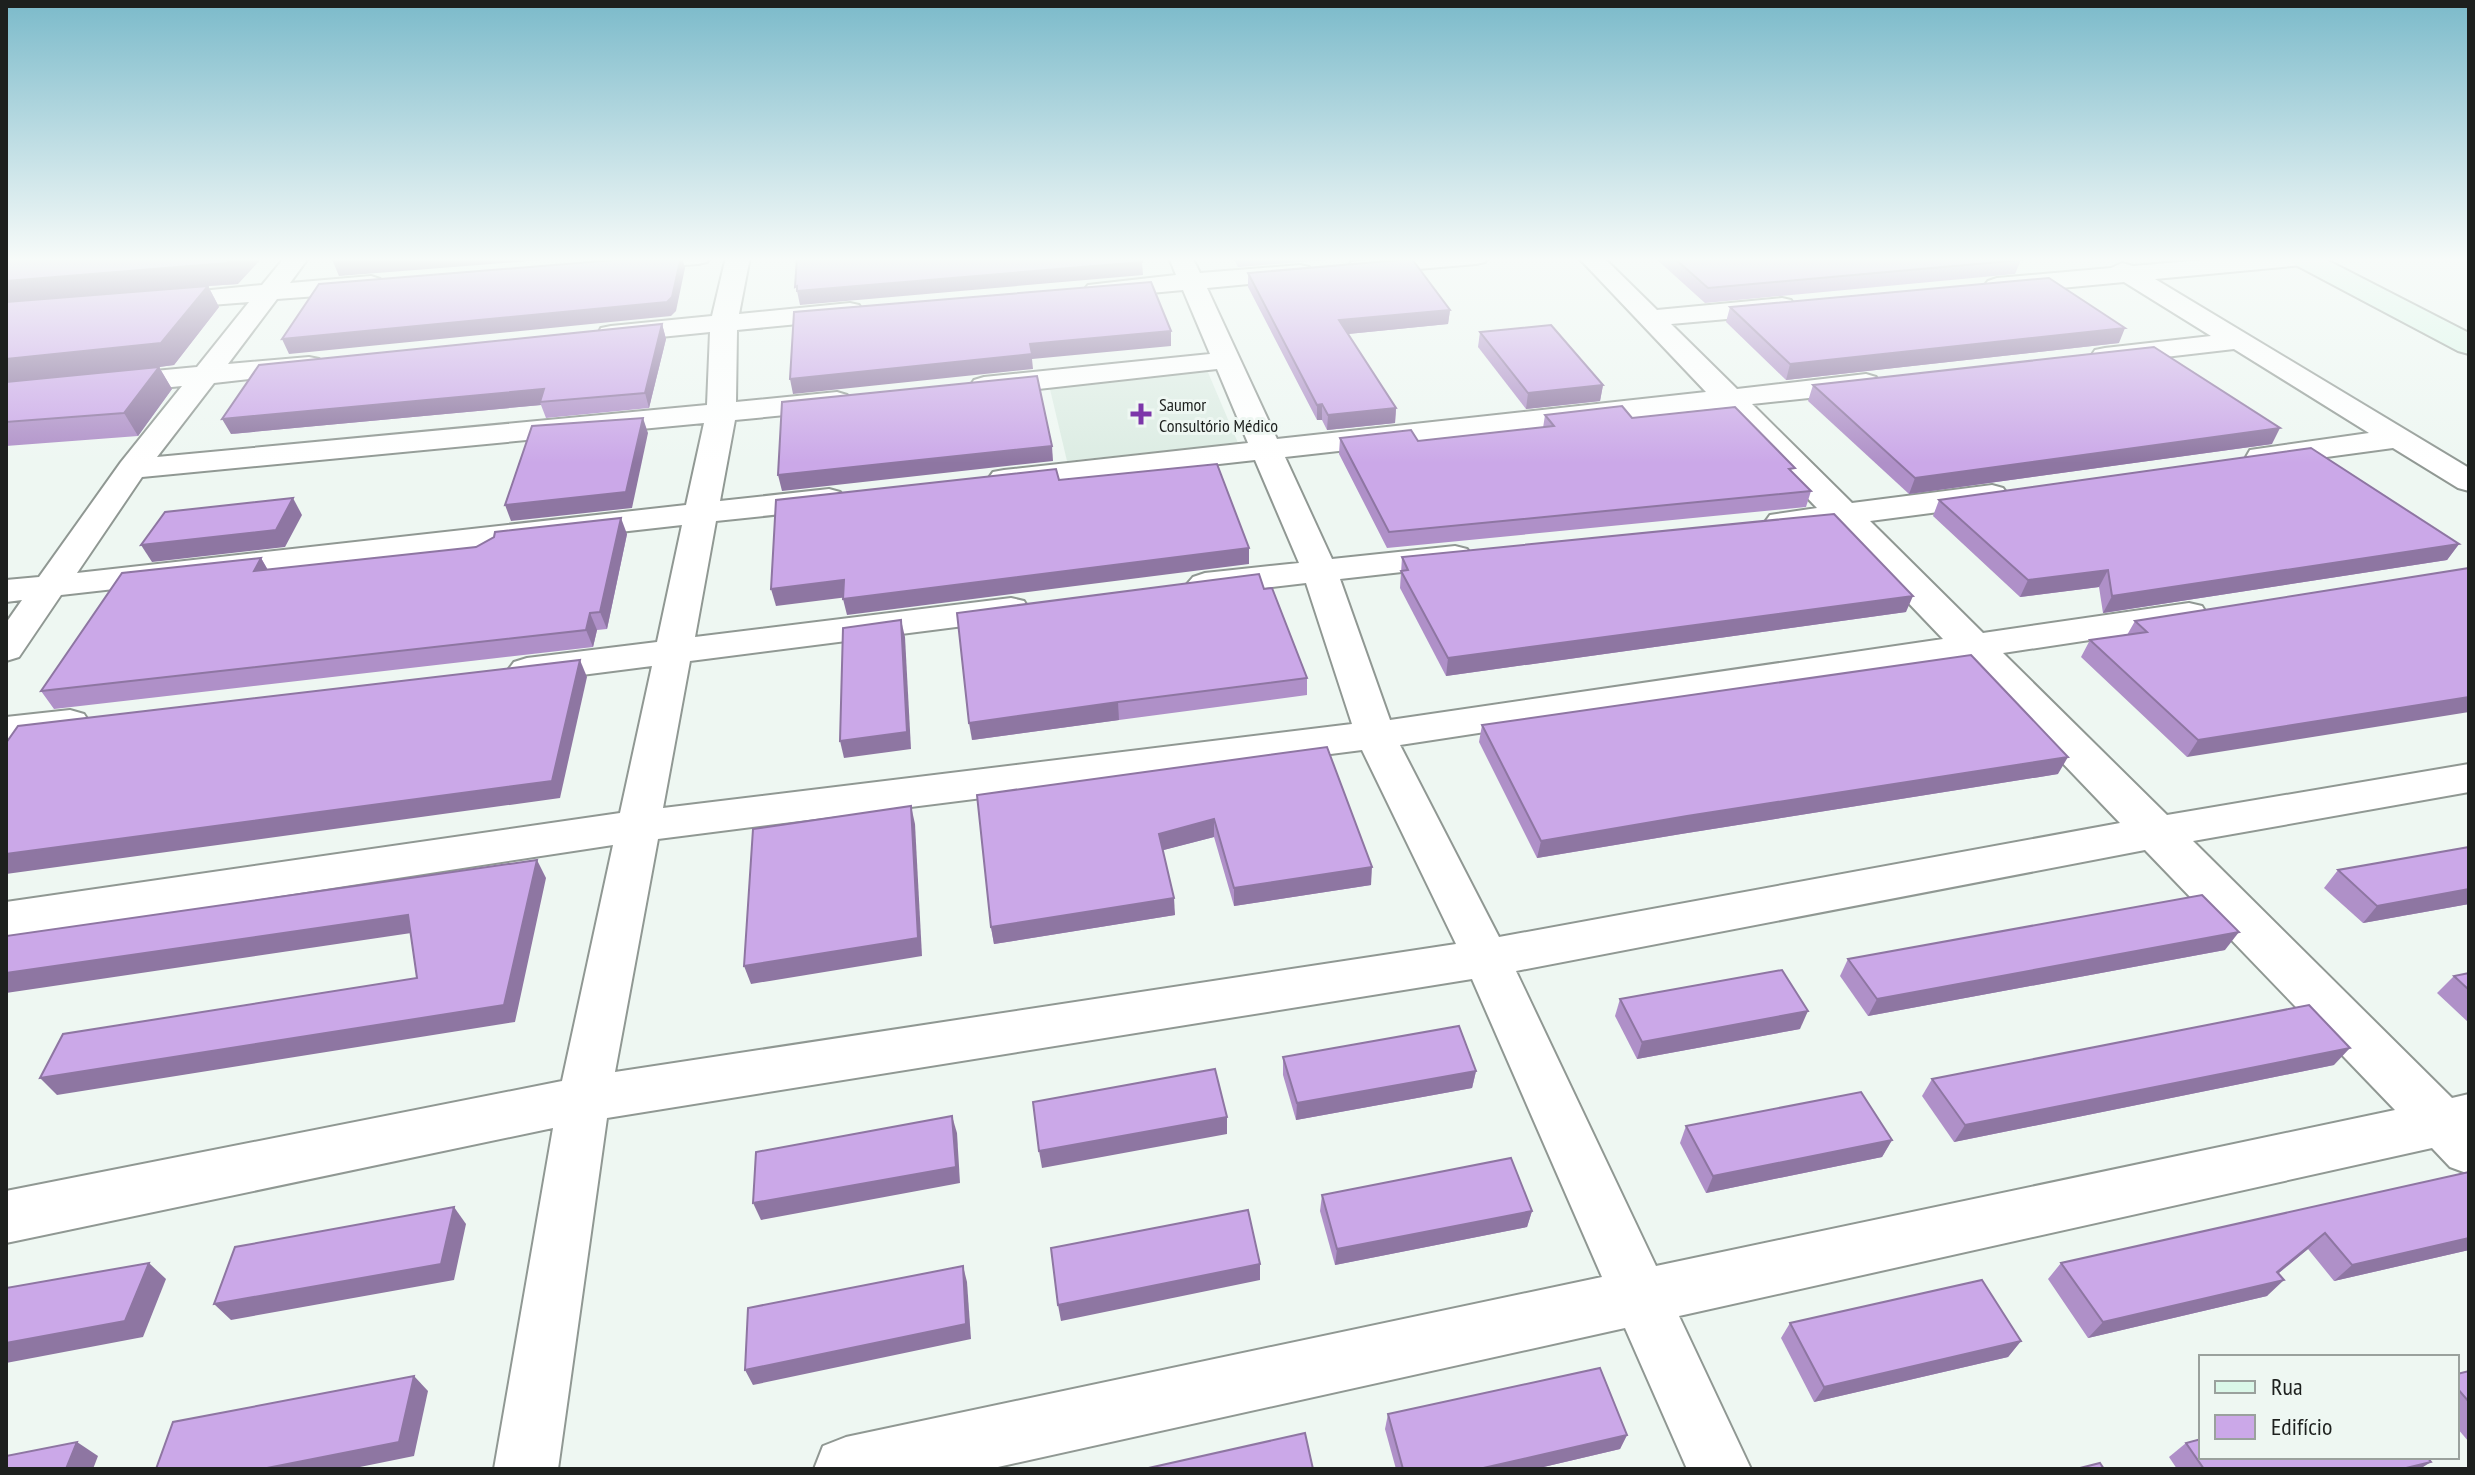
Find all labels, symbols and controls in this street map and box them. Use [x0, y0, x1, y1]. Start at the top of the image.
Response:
place label: Saumor Consultório Médico [1159, 393, 1278, 437]
marker: Saumor Consultório Médico [1130, 403, 1152, 425]
legend [2199, 1355, 2459, 1459]
text: Rua [2271, 1371, 2303, 1402]
text: Edifício [2271, 1411, 2332, 1442]

